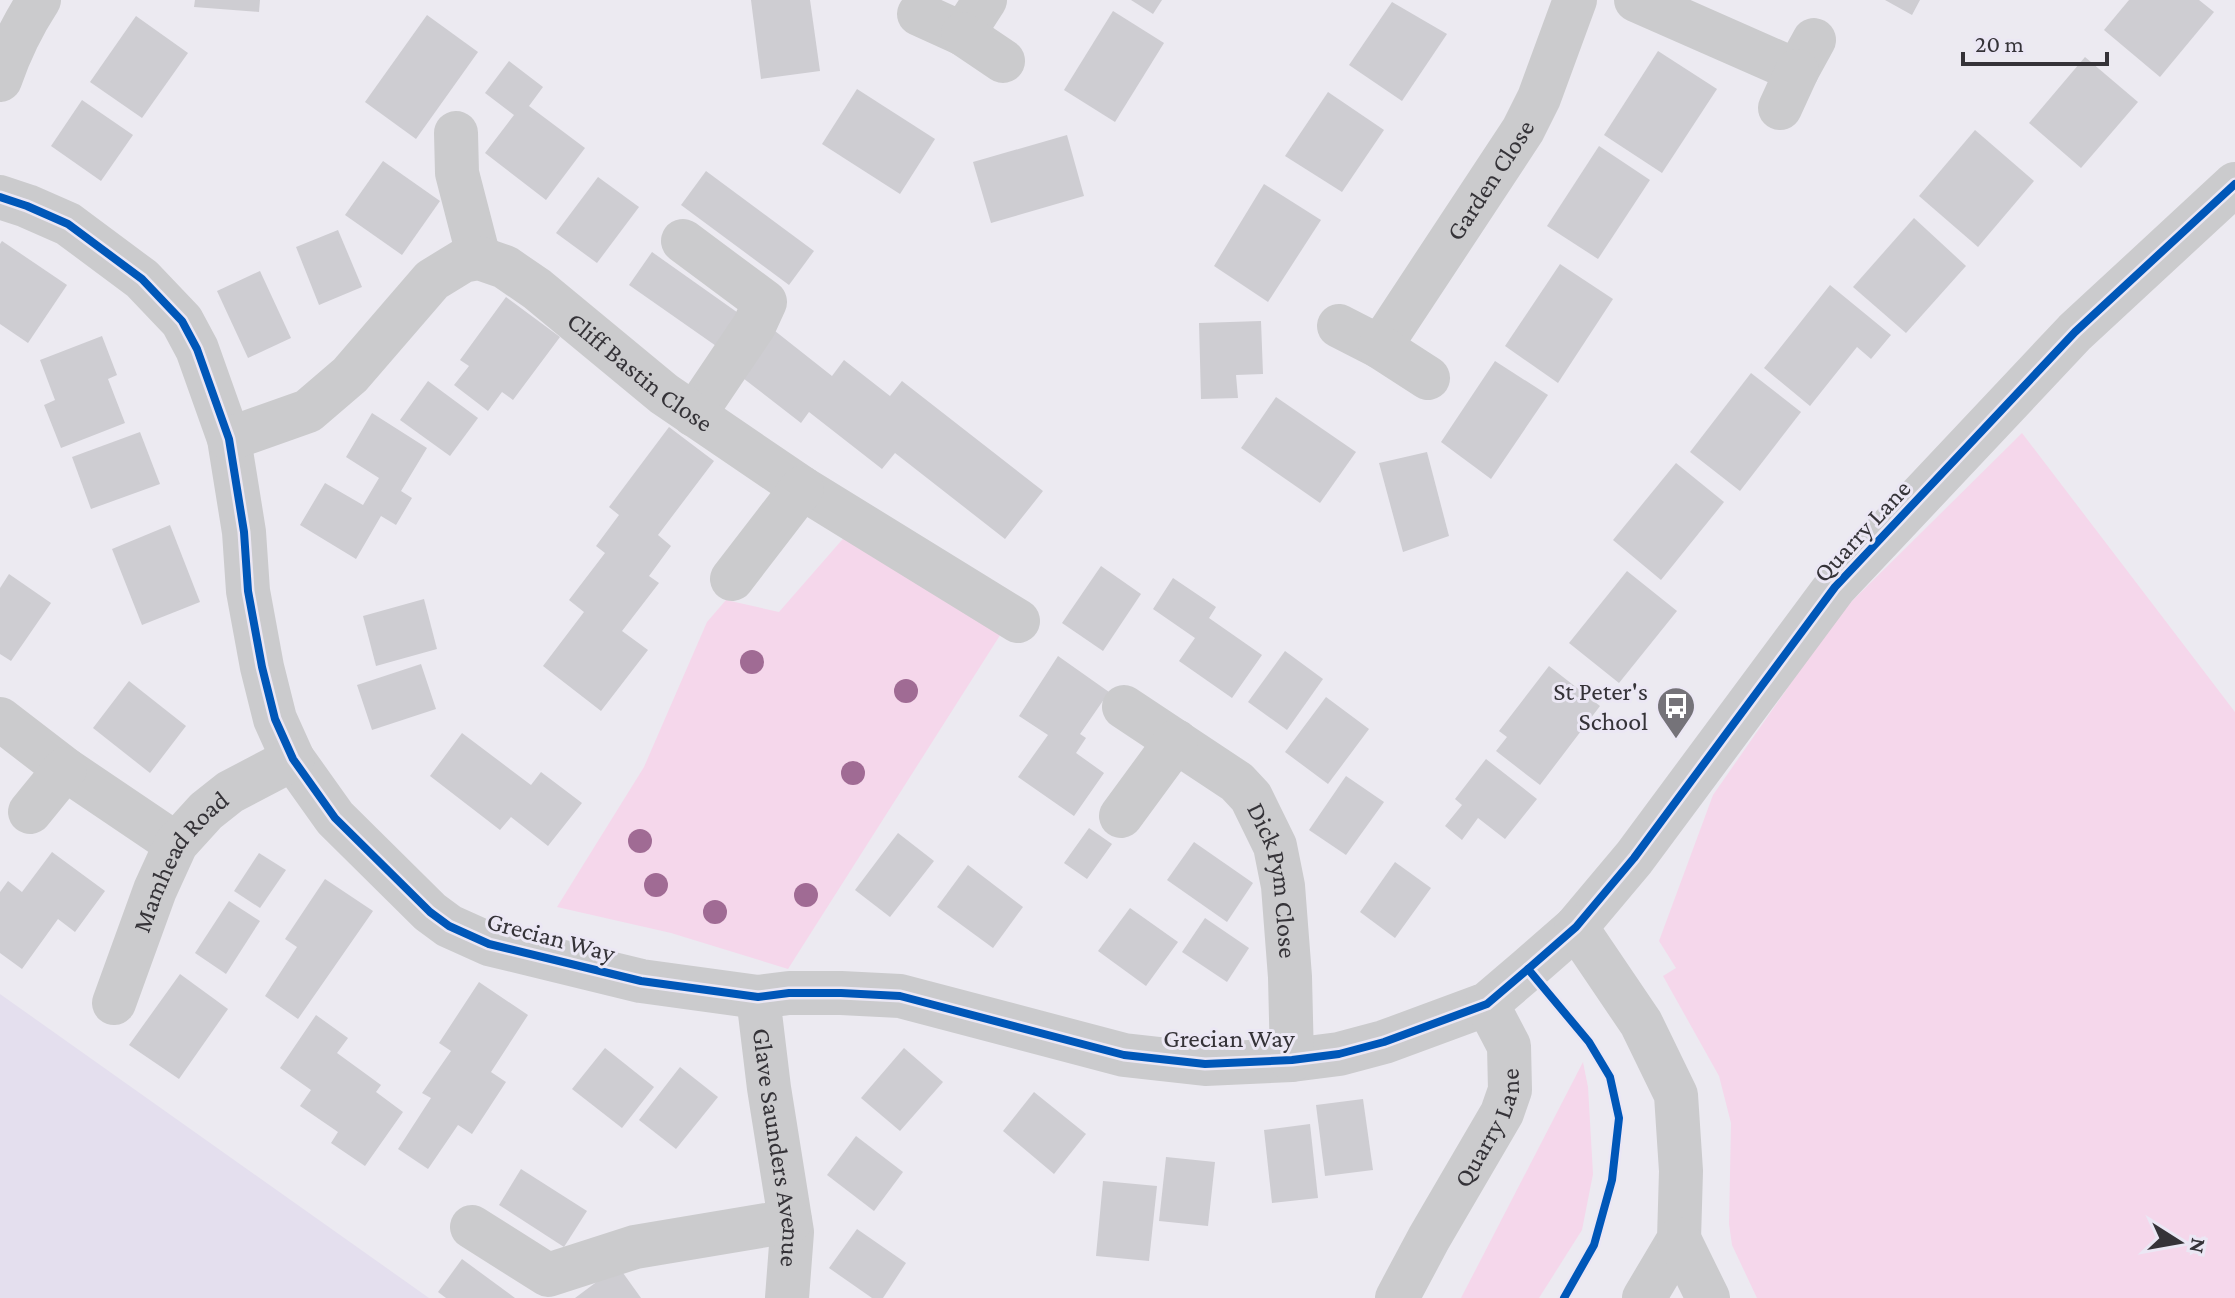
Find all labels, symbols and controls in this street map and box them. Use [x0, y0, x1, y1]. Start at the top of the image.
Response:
scale bar [1963, 16, 2107, 66]
text: 20 m [1975, 30, 2024, 57]
street label: Garden Close [1440, 115, 1540, 246]
street label: Cliff Bastin Close [562, 306, 718, 438]
street label: Quarry Lane [1807, 474, 1917, 588]
place label: St Peter's School [1553, 677, 1648, 736]
bus stop icon: St Peter's School [1655, 685, 1697, 740]
street label: Mamhead Road [126, 784, 234, 936]
street label: Dick Pym Close [1241, 798, 1303, 959]
street label: Grecian Way [484, 906, 619, 968]
street label: Grecian Way [1163, 1024, 1296, 1053]
street label: Glave Saunders Avenue [747, 1026, 807, 1268]
street label: Quarry Lane [1447, 1068, 1525, 1192]
north arrow [2139, 1202, 2219, 1282]
text: N [2184, 1236, 2212, 1255]

